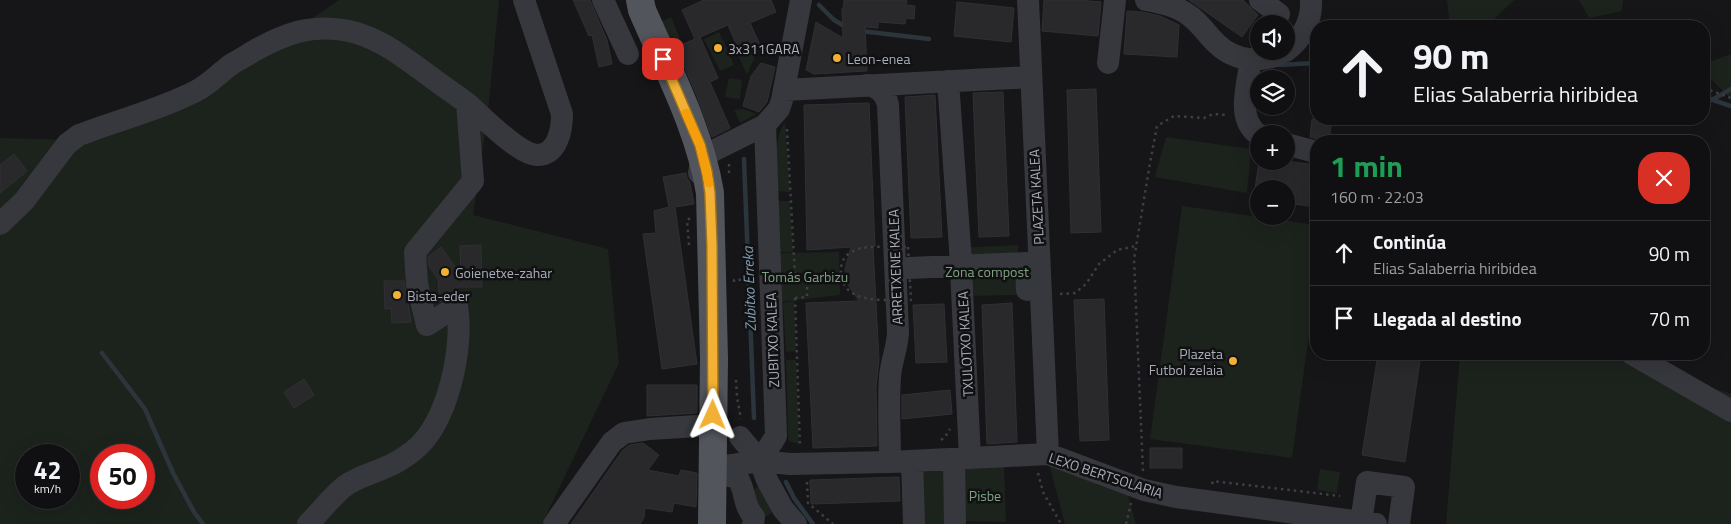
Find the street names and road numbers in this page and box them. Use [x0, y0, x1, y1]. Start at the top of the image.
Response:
street label: PLAZETA KALEA [1023, 148, 1049, 245]
street label: ARRETXENE KALEA [882, 208, 908, 325]
street label: TXULOTXO KALEA [952, 290, 978, 397]
street label: ZUBITXO KALEA [760, 292, 784, 388]
street label: LEXO BERTSOLARIA [1046, 447, 1166, 504]

